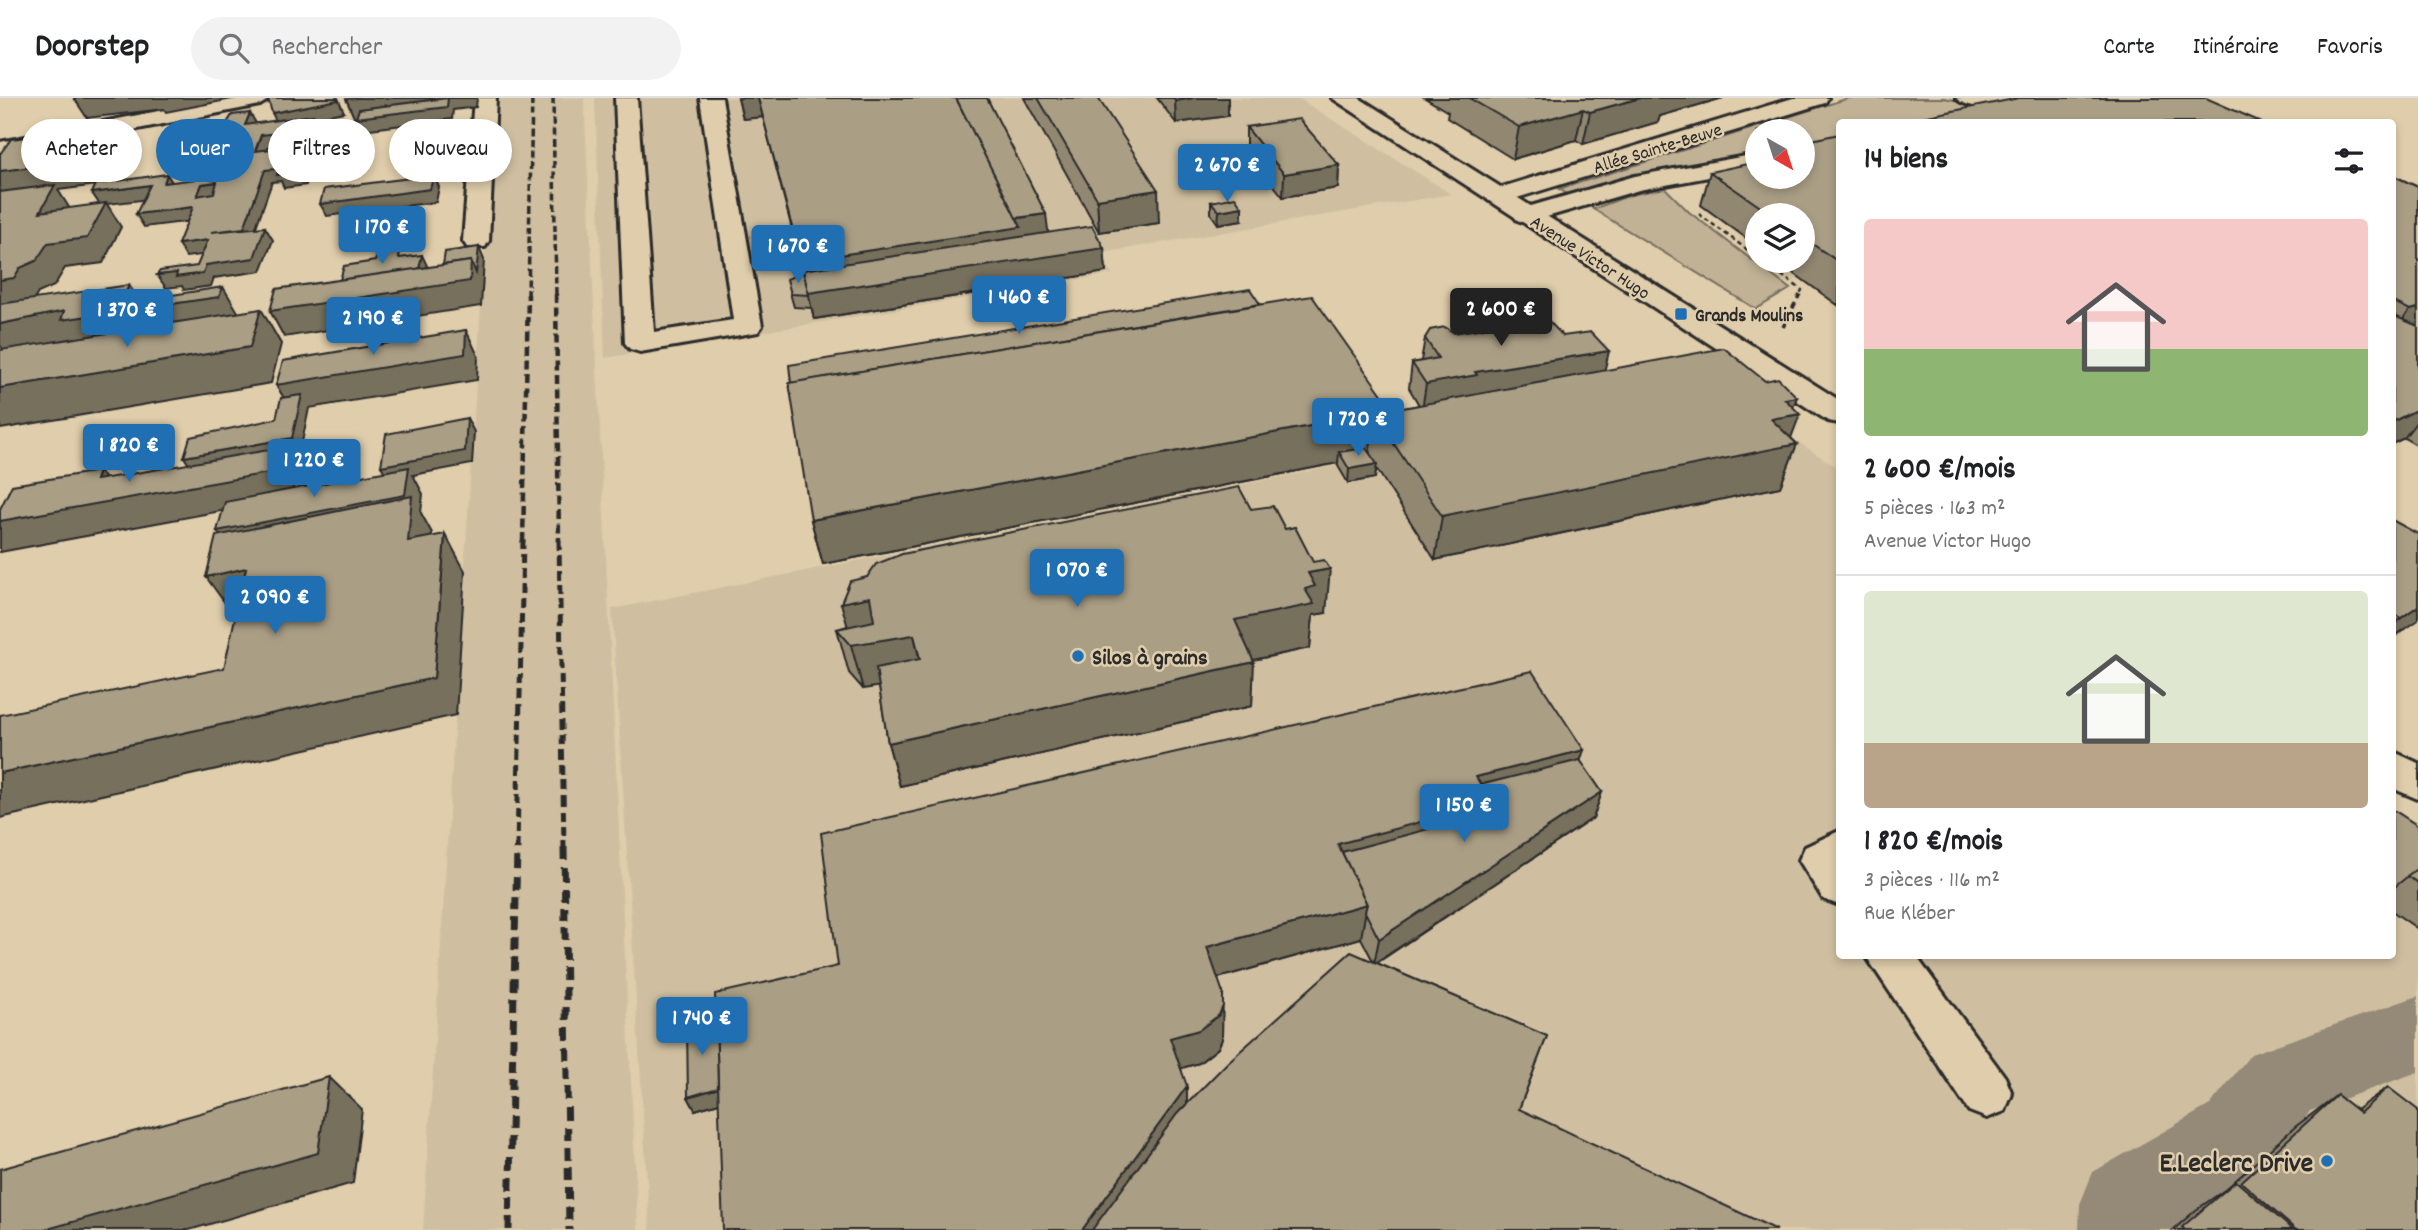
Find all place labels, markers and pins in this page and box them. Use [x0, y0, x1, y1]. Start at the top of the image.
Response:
pin: 2 670 € [1162, 144, 1292, 204]
pin: 1 170 € [317, 206, 447, 266]
pin: 1 670 € [733, 226, 863, 285]
pin: 1 460 € [954, 276, 1084, 336]
pin: 2 600 € [1436, 288, 1566, 348]
pin: 1 370 € [62, 289, 192, 349]
pin: 2 190 € [308, 298, 438, 357]
place label: Grands Moulins [1695, 304, 1803, 331]
marker: Grands Moulins [1673, 306, 1689, 322]
pin: 1 720 € [1293, 398, 1423, 458]
pin: 1 820 € [64, 424, 194, 484]
pin: 1 220 € [249, 440, 379, 499]
pin: 1 070 € [1012, 550, 1142, 609]
pin: 2 090 € [210, 576, 340, 636]
place label: Silos à grains [1092, 643, 1208, 676]
marker: Silos à grains [1070, 648, 1086, 664]
pin: 1 150 € [1399, 784, 1529, 844]
pin: 1 740 € [637, 998, 767, 1057]
place label: E.Leclerc Drive [2160, 1146, 2313, 1186]
marker: E.Leclerc Drive [2319, 1153, 2335, 1169]

